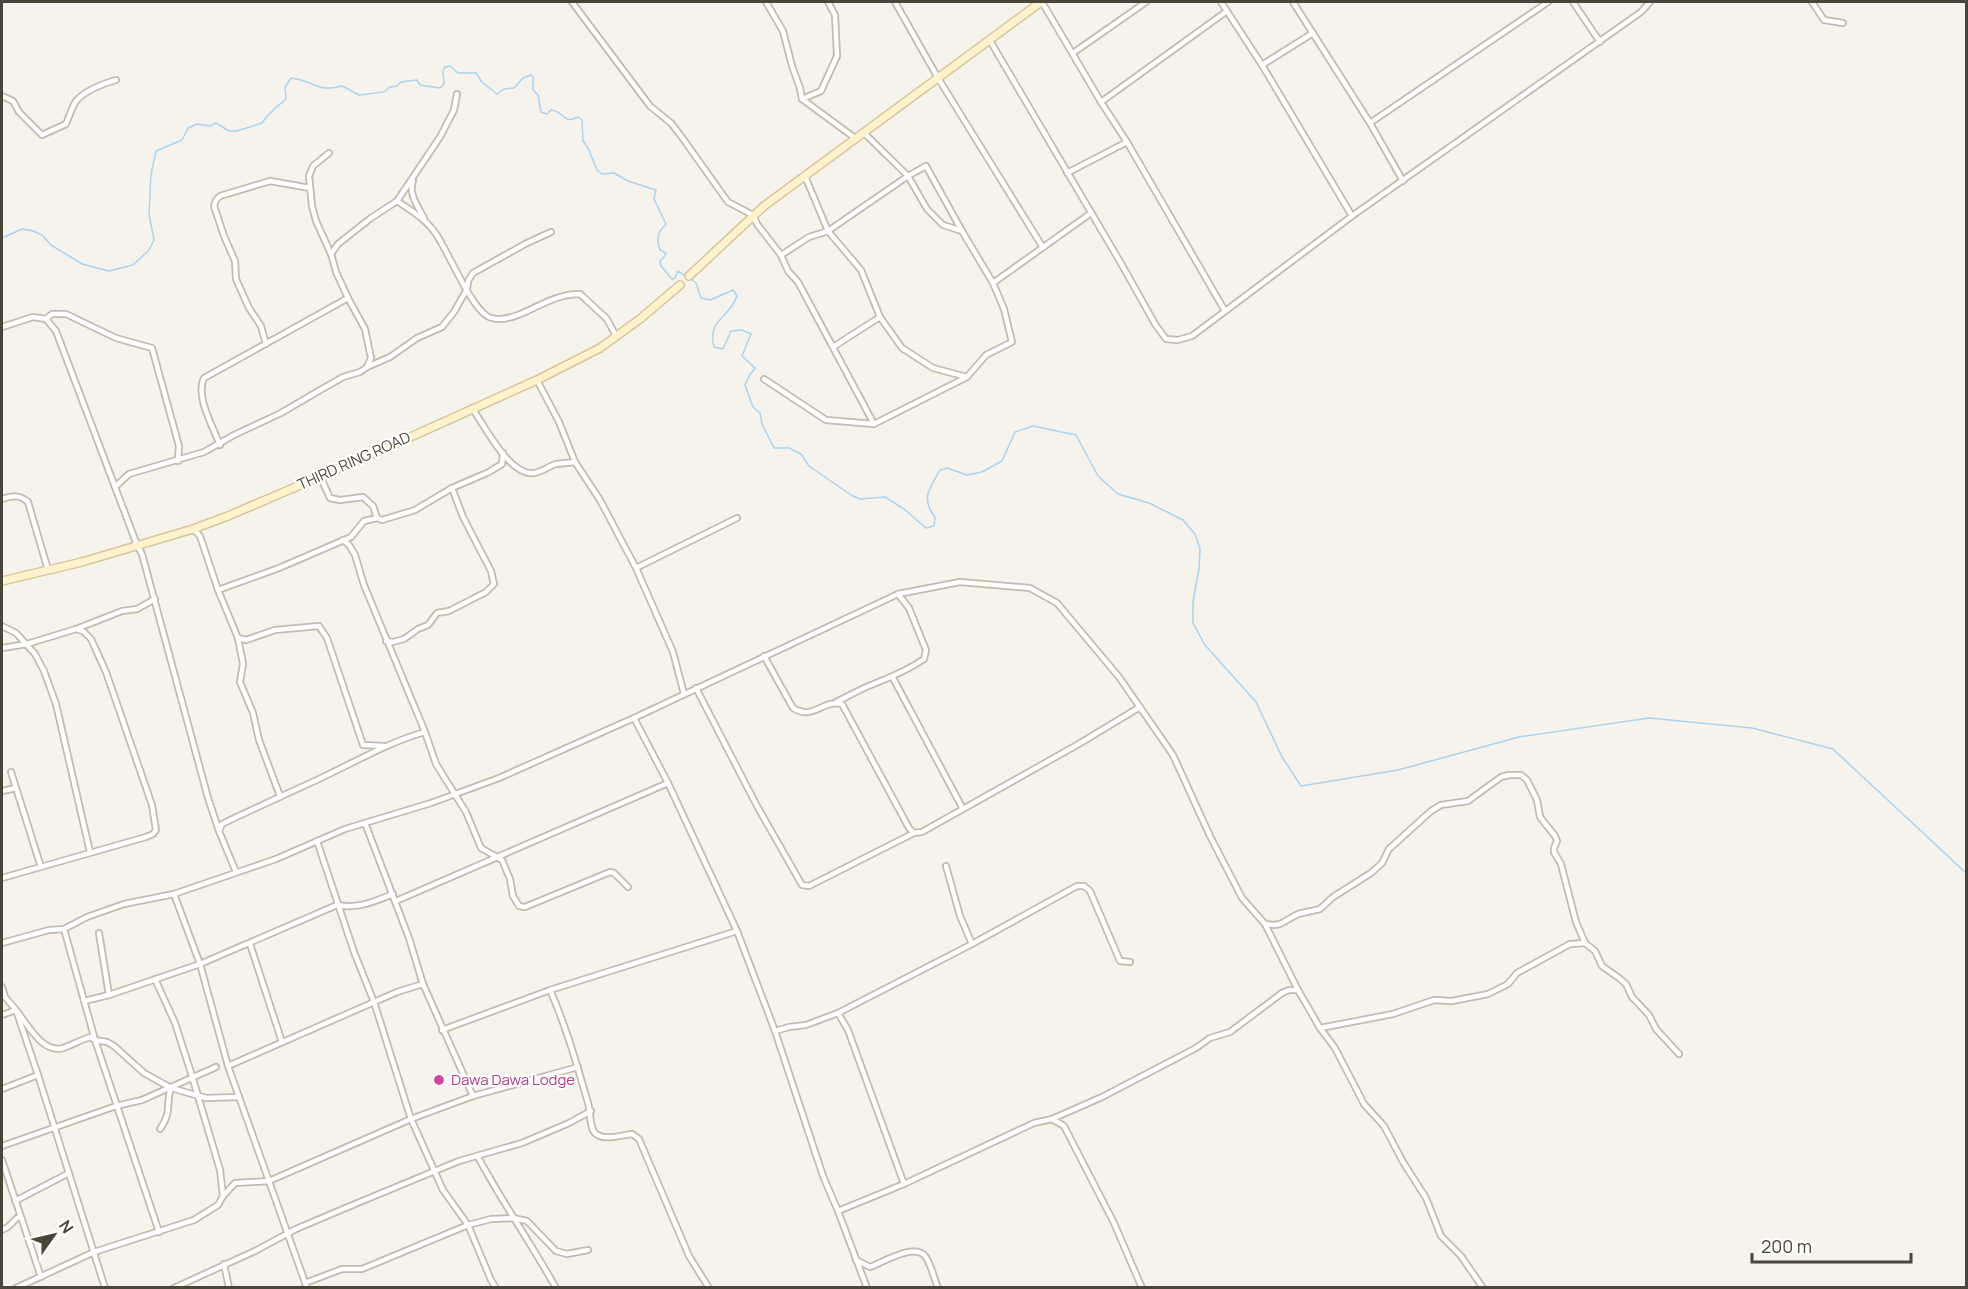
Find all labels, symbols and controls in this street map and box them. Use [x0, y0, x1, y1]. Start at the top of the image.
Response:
street label: THIRD RING ROAD [294, 426, 414, 495]
place label: Dawa Dawa Lodge [451, 1069, 575, 1090]
marker: Dawa Dawa Lodge [432, 1073, 446, 1087]
north arrow [24, 1205, 84, 1265]
text: N [54, 1216, 79, 1238]
scale bar [1752, 1226, 1911, 1264]
text: 200 m [1761, 1234, 1812, 1258]

